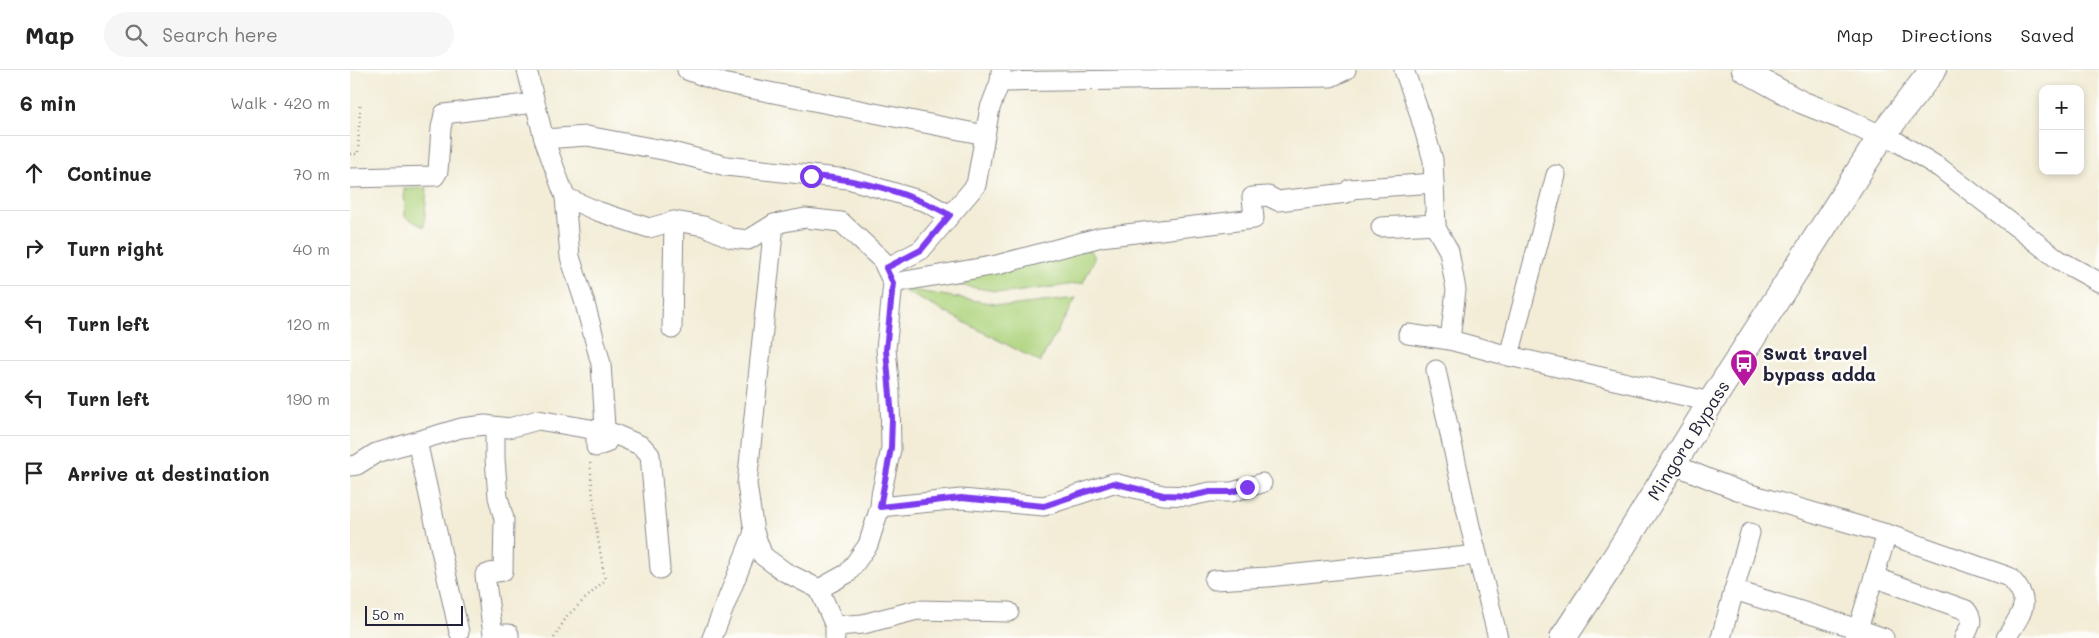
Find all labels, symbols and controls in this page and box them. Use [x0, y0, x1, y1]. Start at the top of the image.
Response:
search box [104, 12, 454, 57]
text: Map [25, 19, 74, 50]
icon: search [122, 21, 150, 49]
text: Search here [162, 22, 278, 47]
text: Map [1836, 23, 1873, 47]
text: Directions [1901, 23, 1993, 47]
text: Saved [2021, 23, 2074, 47]
map controls [2039, 85, 2084, 175]
button: + [2039, 85, 2084, 130]
text: 6 min [20, 89, 76, 116]
text: Walk · 420 m [230, 92, 330, 113]
button: − [2039, 130, 2084, 175]
icon: ahead [20, 159, 48, 187]
text: Continue [67, 161, 152, 186]
text: 70 m [293, 163, 330, 184]
route start [800, 165, 823, 188]
icon: right [20, 234, 48, 262]
text: Turn right [67, 236, 164, 261]
text: 40 m [293, 238, 330, 259]
icon: left [20, 309, 48, 337]
text: Turn left [67, 311, 150, 336]
text: 120 m [286, 313, 330, 334]
place label: Swat travel bypass adda [1763, 341, 1876, 386]
bus stop icon: Swat travel bypass adda [1729, 348, 1759, 387]
street label: Mingora Bypass [1641, 375, 1735, 505]
icon: left [20, 384, 48, 412]
text: Turn left [67, 386, 150, 411]
text: 190 m [286, 388, 330, 409]
icon: arrive [20, 459, 48, 487]
text: Arrive at destination [67, 461, 270, 486]
route end [1236, 476, 1259, 499]
scale bar [365, 603, 462, 626]
text: 50 m [372, 605, 404, 624]

